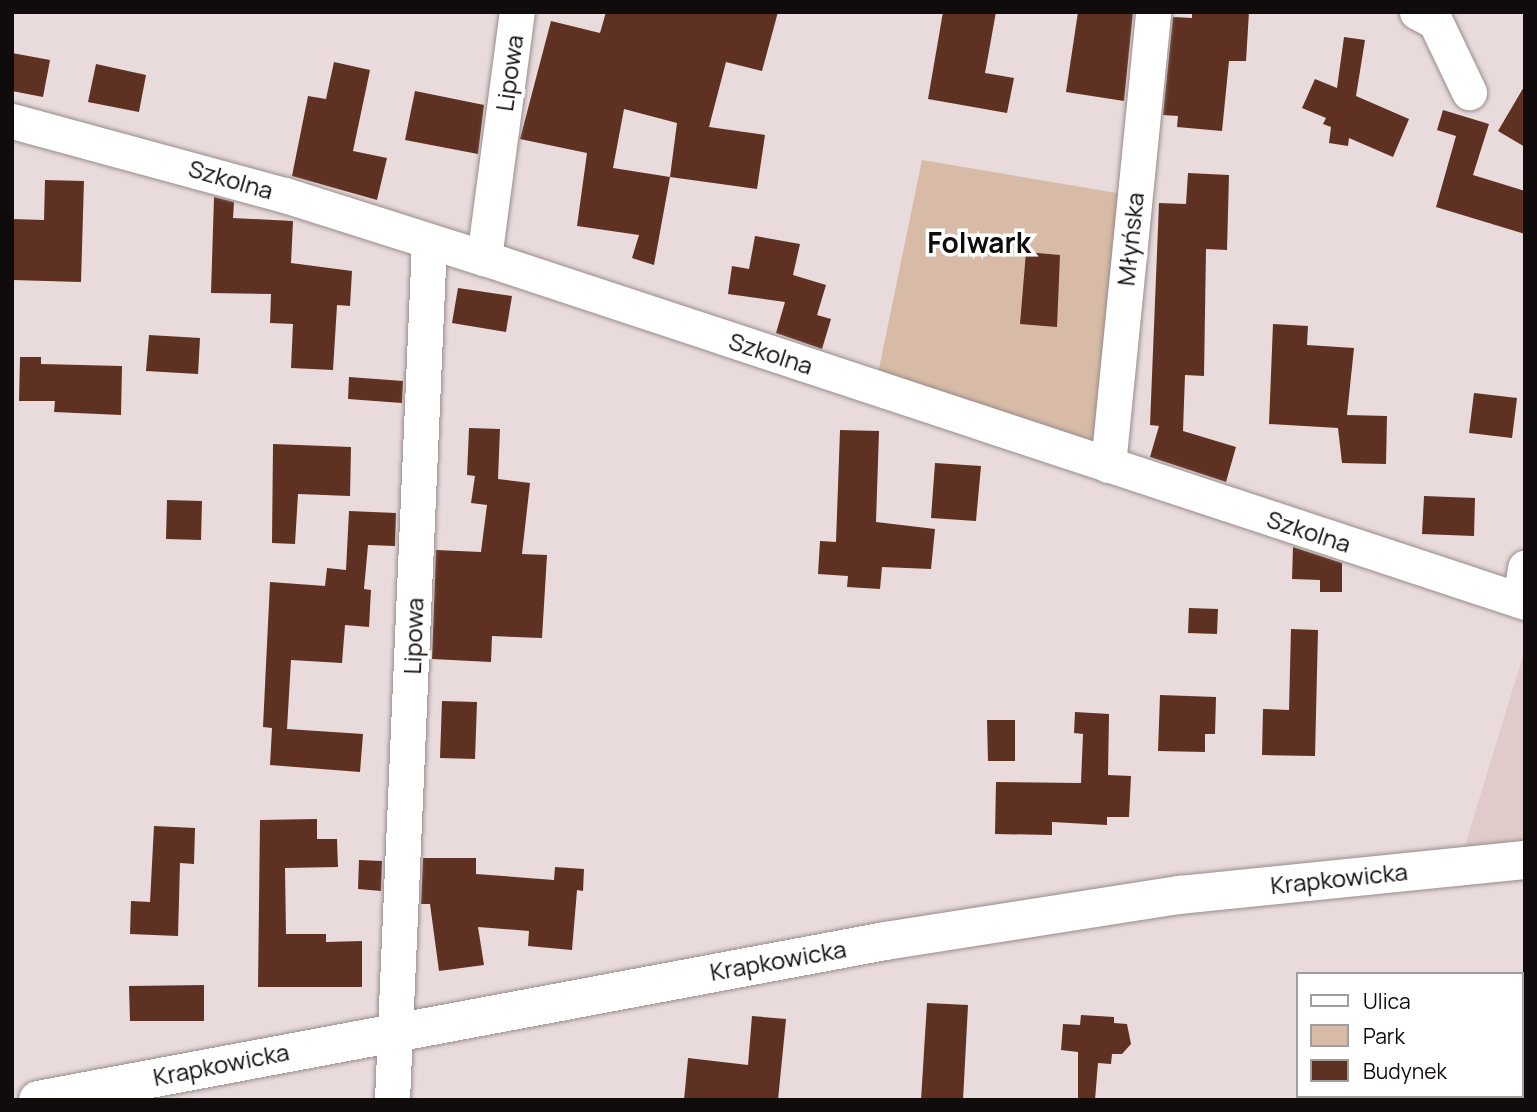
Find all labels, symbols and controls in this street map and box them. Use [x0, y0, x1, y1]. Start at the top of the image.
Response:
street label: Lipowa [489, 33, 529, 113]
street label: Szkolna [185, 153, 277, 205]
street label: Młyńska [1111, 191, 1149, 287]
district label: Folwark [927, 225, 1031, 259]
street label: Szkolna [725, 326, 817, 380]
street label: Szkolna [1263, 504, 1355, 558]
street label: Lipowa [397, 597, 429, 675]
street label: Krapkowicka [1269, 856, 1409, 900]
street label: Krapkowicka [708, 934, 848, 986]
legend [1296, 972, 1523, 1098]
text: Ulica [1363, 987, 1411, 1015]
text: Park [1363, 1022, 1405, 1050]
street label: Krapkowicka [151, 1037, 291, 1091]
text: Budynek [1363, 1057, 1447, 1085]

